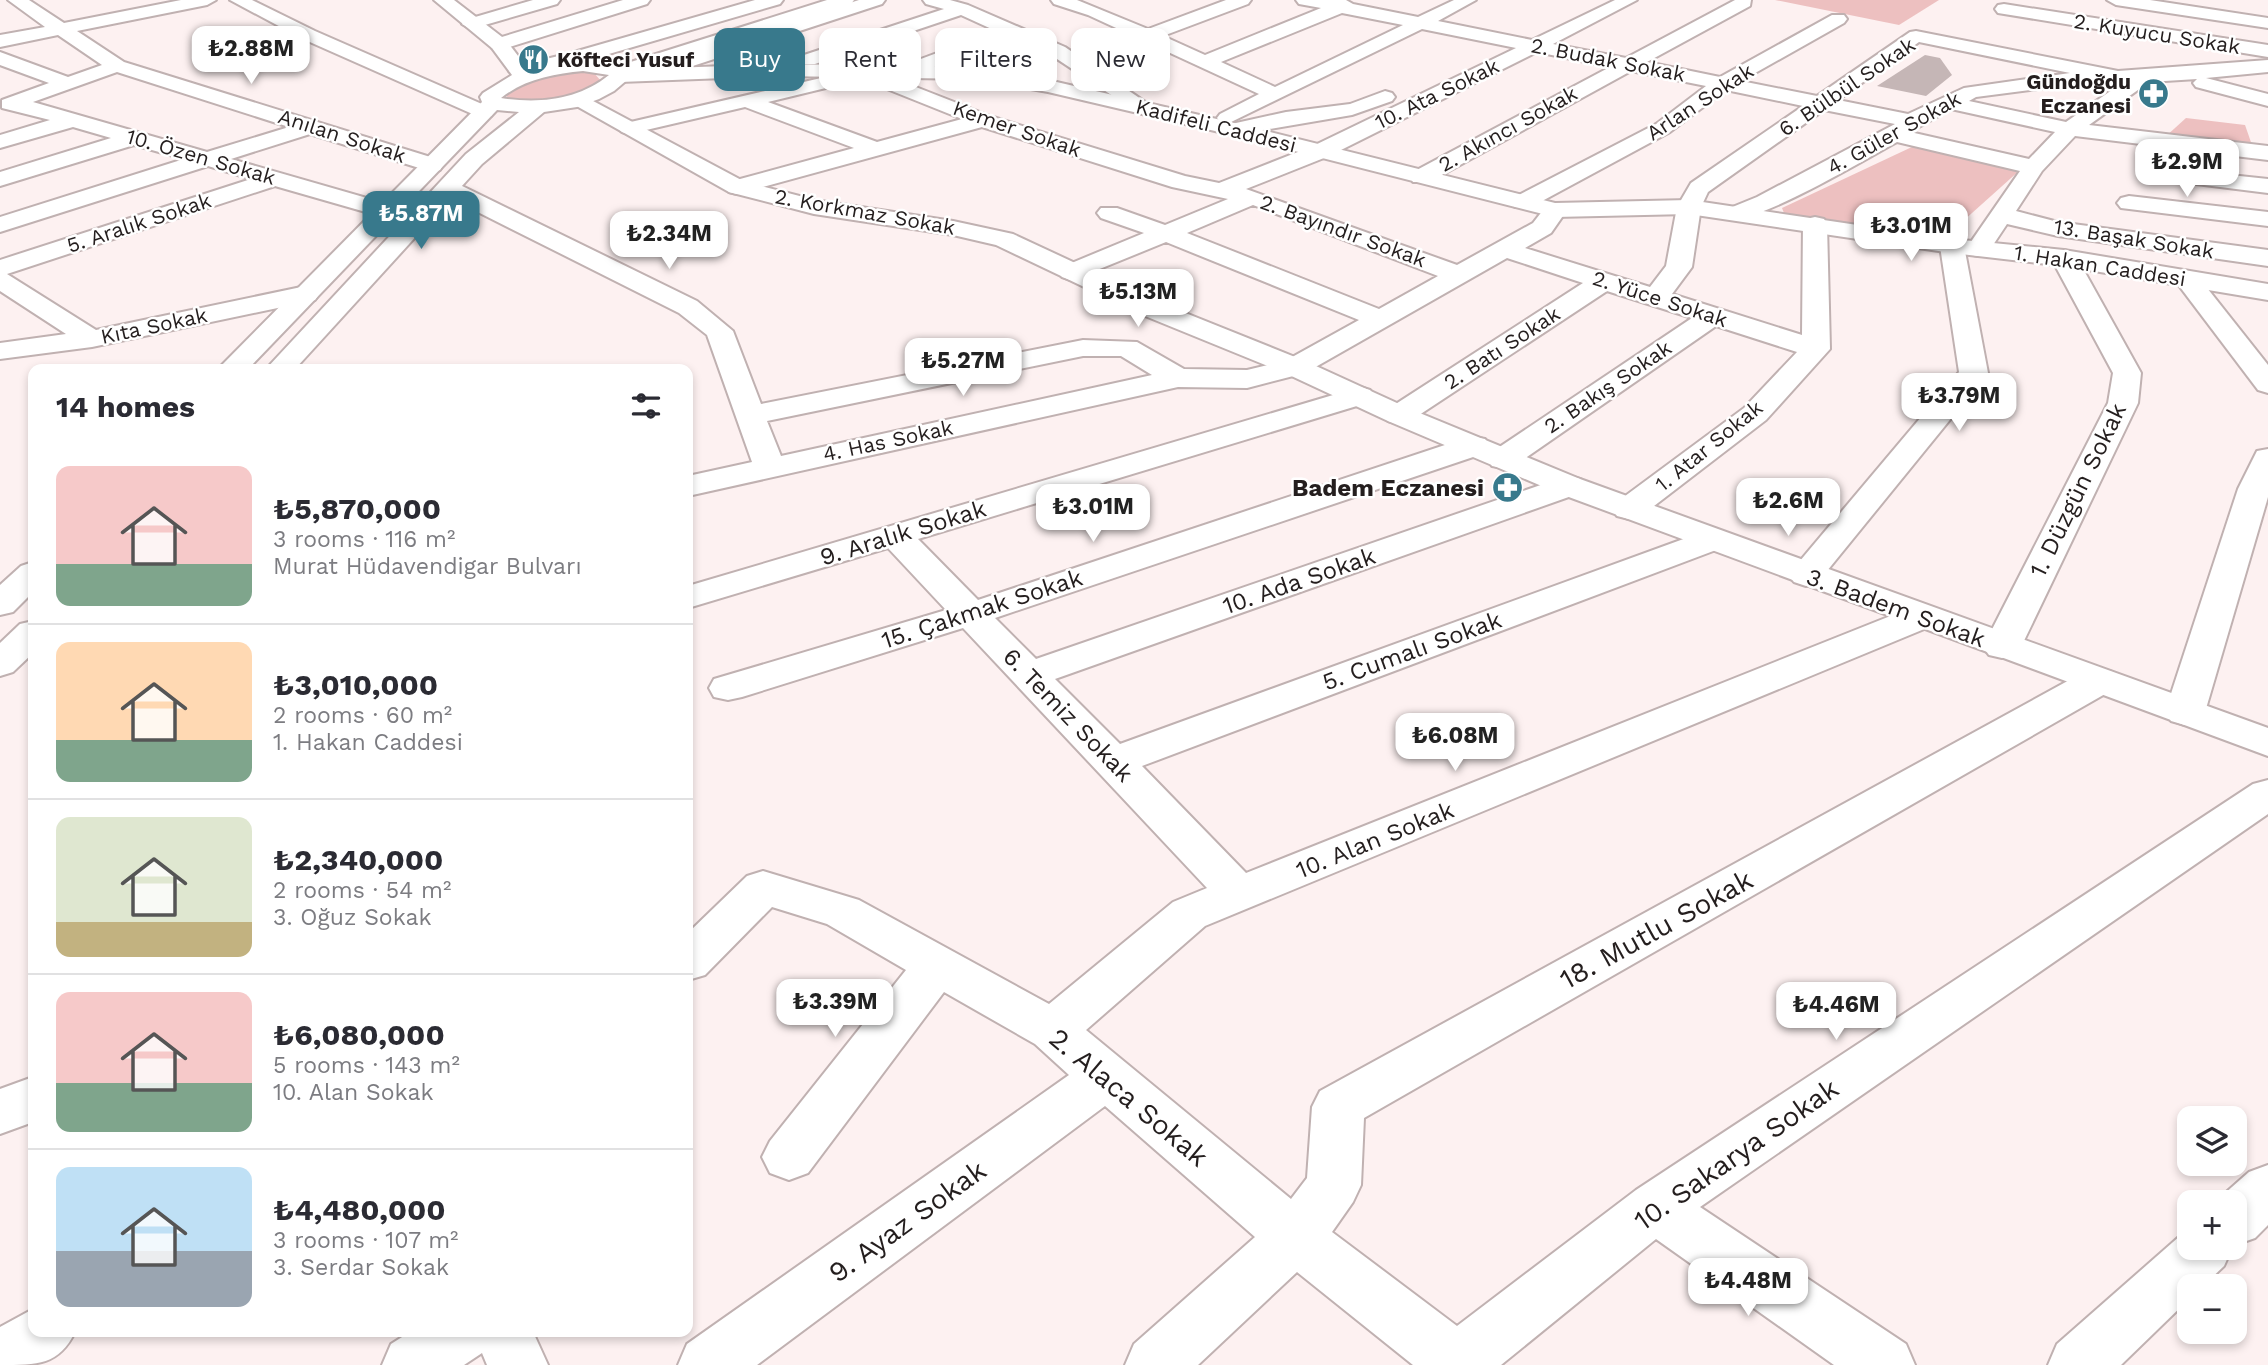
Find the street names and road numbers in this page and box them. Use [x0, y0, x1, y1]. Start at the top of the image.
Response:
street label: 2. Kuyucu Sokak [2072, 8, 2242, 59]
street label: 2. Budak Sokak [1529, 32, 1688, 87]
street label: 6. Bülbül Sokak [1774, 32, 1920, 141]
street label: 10. Ata Sokak [1371, 53, 1503, 134]
street label: Arlan Sokak [1642, 58, 1758, 145]
street label: 2. Akıncı Sokak [1434, 80, 1581, 177]
street label: 4. Güler Sokak [1823, 86, 1965, 180]
street label: Kadifeli Caddesi [1133, 93, 1299, 158]
street label: Kemer Sokak [950, 95, 1085, 162]
street label: Anılan Sokak [275, 103, 409, 168]
street label: 10. Özen Sokak [124, 123, 279, 190]
street label: 2. Korkmaz Sokak [773, 183, 957, 240]
street label: 5. Aralık Sokak [63, 187, 214, 258]
street label: 2. Bayındır Sokak [1257, 189, 1430, 272]
street label: 13. Başak Sokak [2052, 213, 2216, 264]
street label: 1. Hakan Caddesi [2013, 240, 2188, 291]
street label: 2. Yüce Sokak [1589, 265, 1731, 332]
street label: 2. Batı Sokak [1439, 301, 1564, 394]
street label: Kıta Sokak [98, 302, 210, 349]
street label: 2. Bakış Sokak [1539, 335, 1676, 438]
street label: 1. Atar Sokak [1650, 395, 1767, 496]
street label: 1. Düzgün Sokak [2024, 398, 2132, 581]
street label: 4. Has Sokak [821, 415, 955, 466]
street label: 9. Aralık Sokak [817, 494, 990, 572]
street label: 10. Ada Sokak [1219, 542, 1379, 620]
street label: 15. Çakmak Sokak [878, 563, 1086, 655]
street label: 3. Badem Sokak [1803, 563, 1990, 653]
street label: 5. Cumalı Sokak [1319, 605, 1506, 696]
street label: 6. Temiz Sokak [997, 642, 1139, 788]
street label: 10. Alan Sokak [1292, 796, 1458, 884]
street label: 18. Mutlu Sokak [1554, 863, 1759, 996]
street label: 2. Alaca Sokak [1042, 1021, 1215, 1174]
street label: 10. Sakarya Sokak [1628, 1071, 1845, 1237]
street label: 9. Ayaz Sokak [822, 1153, 992, 1290]

